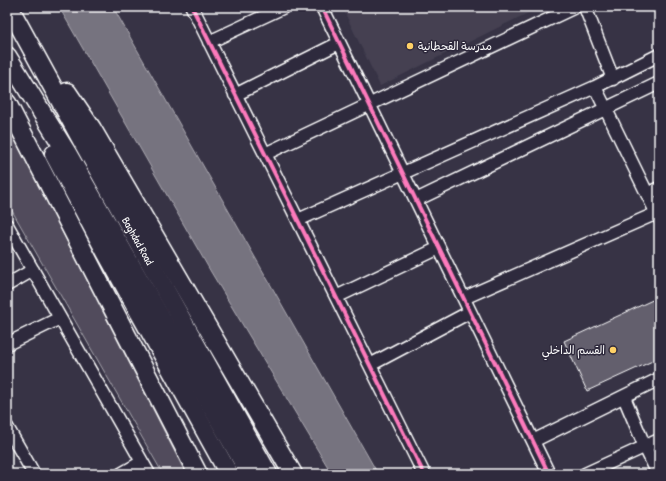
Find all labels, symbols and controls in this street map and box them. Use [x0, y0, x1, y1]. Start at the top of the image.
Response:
place label: مدرسة القحطانية [418, 39, 492, 53]
marker: مدرسة القحطانية [405, 41, 415, 51]
street label: Baghdad Road [119, 214, 157, 268]
place label: القسم الداخلي [542, 343, 605, 361]
marker: القسم الداخلي [608, 345, 618, 355]

